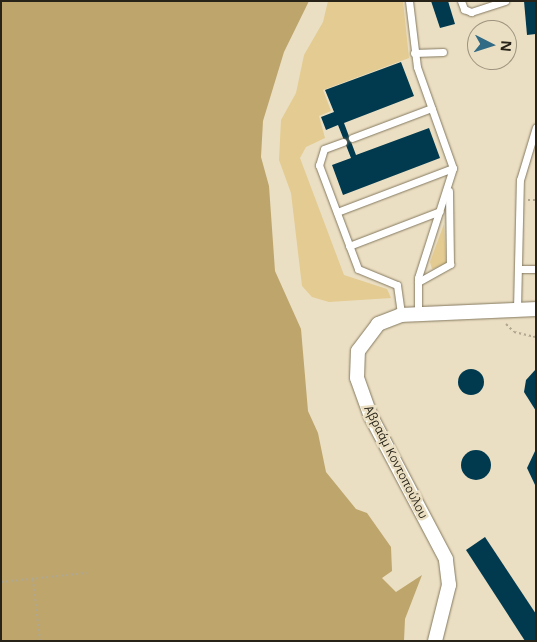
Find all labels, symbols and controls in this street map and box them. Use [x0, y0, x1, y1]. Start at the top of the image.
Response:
north arrow [467, 20, 517, 70]
text: N [496, 40, 516, 53]
street label: Αβραάμ Κοντοπούλου [361, 403, 431, 521]

